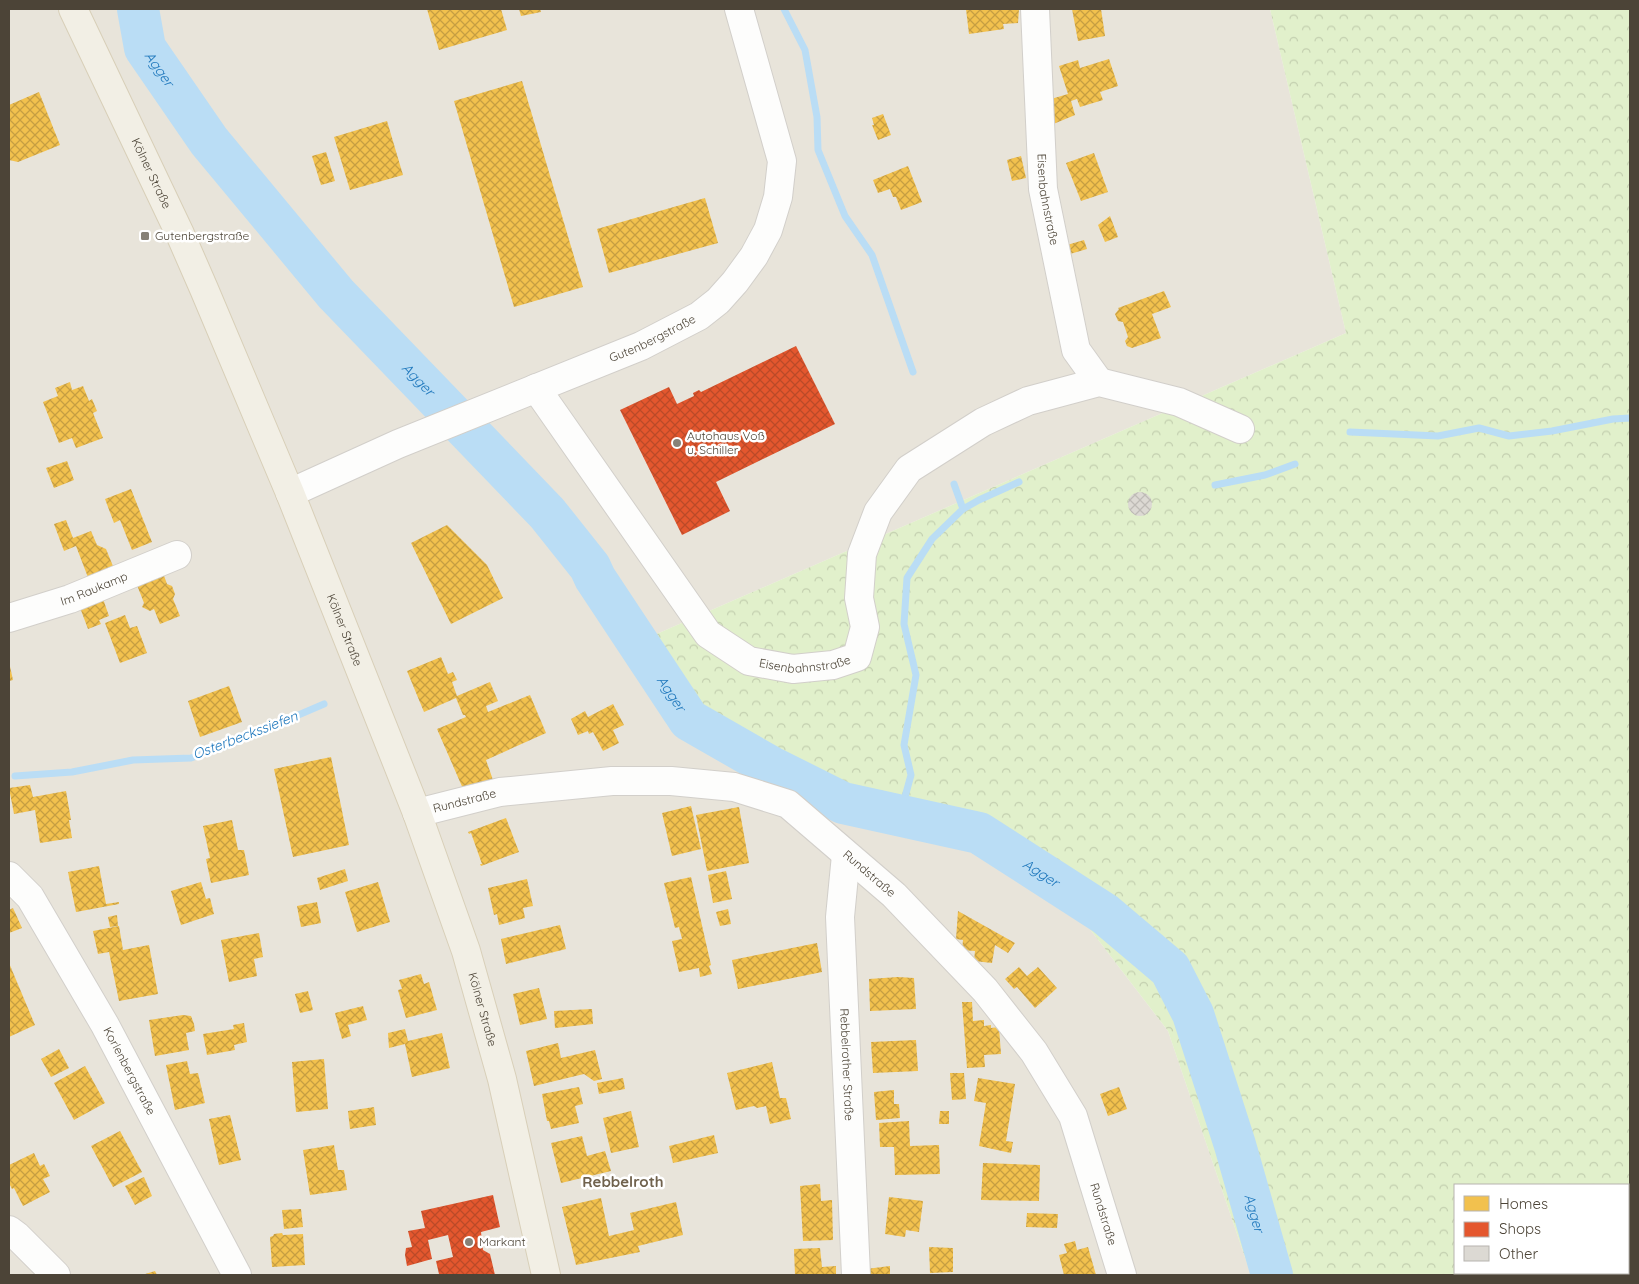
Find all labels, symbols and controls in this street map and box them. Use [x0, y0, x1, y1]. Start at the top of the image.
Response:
water label: Agger [141, 47, 179, 92]
street label: Kölner Straße [128, 135, 175, 211]
street label: Eisenbahnstraße [1034, 153, 1062, 247]
place label: Gutenbergstraße [155, 228, 249, 243]
marker: Gutenbergstraße [139, 230, 151, 242]
street label: Gutenbergstraße [607, 311, 698, 365]
water label: Agger [398, 359, 440, 401]
place label: Autohaus Voß u. Schiller [687, 428, 765, 457]
marker: Autohaus Voß u. Schiller [671, 437, 683, 449]
street label: Im Raukamp [59, 568, 130, 609]
street label: Kölner Straße [324, 592, 366, 668]
street label: Eisenbahnstraße [758, 652, 853, 676]
water label: Agger [653, 672, 691, 716]
water label: Osterbeckssiefen [190, 706, 301, 763]
street label: Rundstraße [431, 785, 498, 816]
street label: Rundstraße [840, 847, 899, 900]
water label: Agger [1020, 855, 1064, 892]
street label: Kölner Straße [465, 971, 501, 1048]
street label: Rebbelrother Straße [837, 1008, 857, 1121]
street label: Korlenbergstraße [100, 1024, 159, 1118]
district label: Rebbelroth [582, 1172, 664, 1191]
street label: Rundstraße [1087, 1181, 1120, 1247]
legend [1454, 1184, 1629, 1274]
water label: Agger [1240, 1192, 1269, 1236]
text: Homes [1499, 1194, 1548, 1213]
text: Shops [1499, 1219, 1541, 1238]
place label: Markant [479, 1234, 525, 1249]
marker: Markant [463, 1236, 475, 1248]
text: Other [1499, 1244, 1539, 1263]

